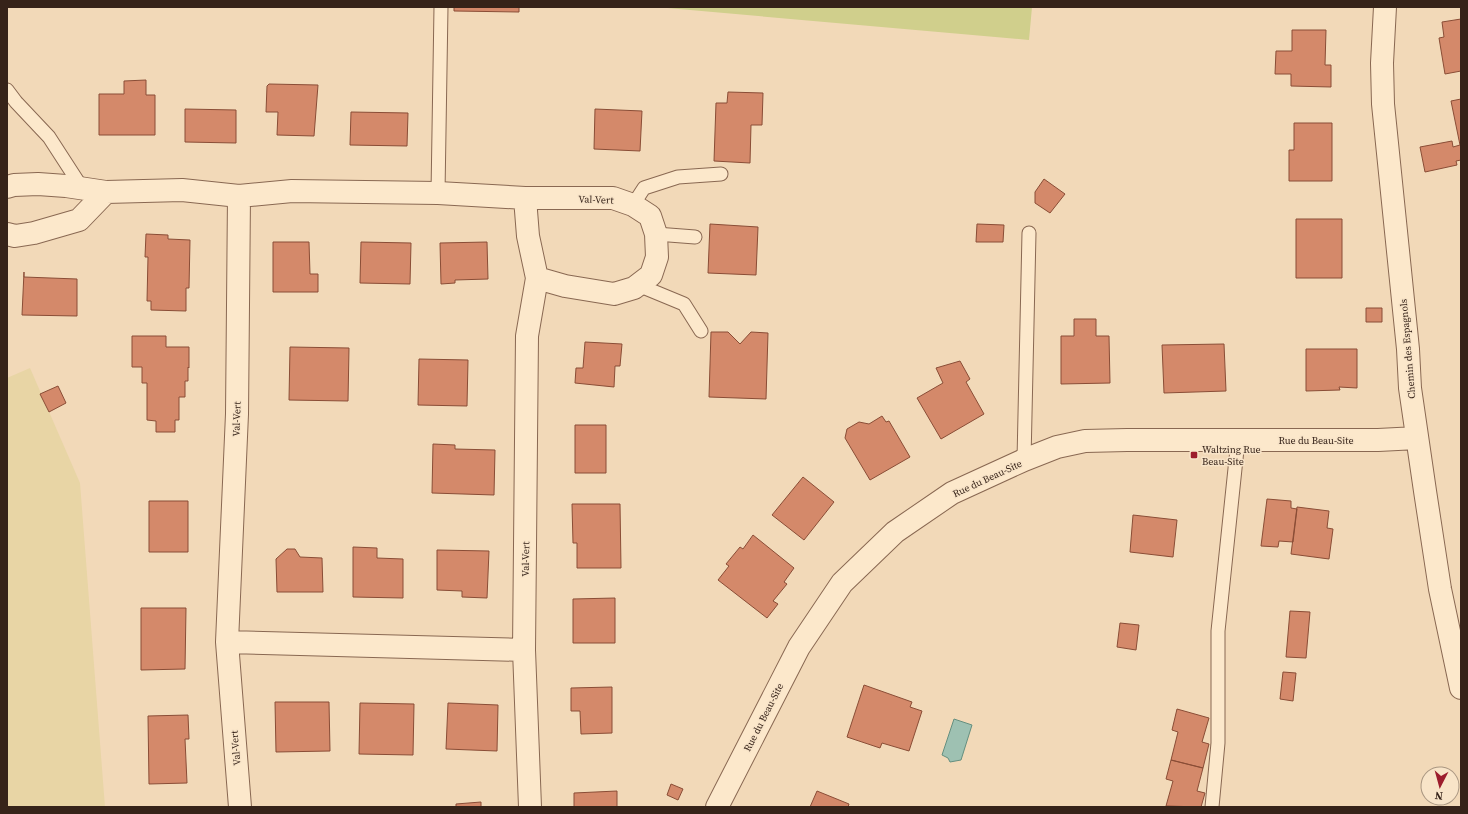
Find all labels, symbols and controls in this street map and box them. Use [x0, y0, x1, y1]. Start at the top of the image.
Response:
street label: Val-Vert [578, 192, 615, 207]
street label: Chemin des Espagnols [1397, 298, 1418, 399]
street label: Val-Vert [229, 400, 244, 437]
street label: Rue du Beau-Site [1278, 434, 1354, 447]
place label: Waltzing Rue Beau-Site [1202, 443, 1261, 468]
marker: Waltzing Rue Beau-Site [1189, 450, 1199, 460]
street label: Rue du Beau-Site [950, 457, 1024, 500]
street label: Val-Vert [519, 541, 532, 577]
street label: Rue du Beau-Site [741, 681, 786, 754]
street label: Val-Vert [227, 729, 244, 766]
north arrow [1420, 766, 1460, 806]
text: N [1434, 788, 1444, 803]

